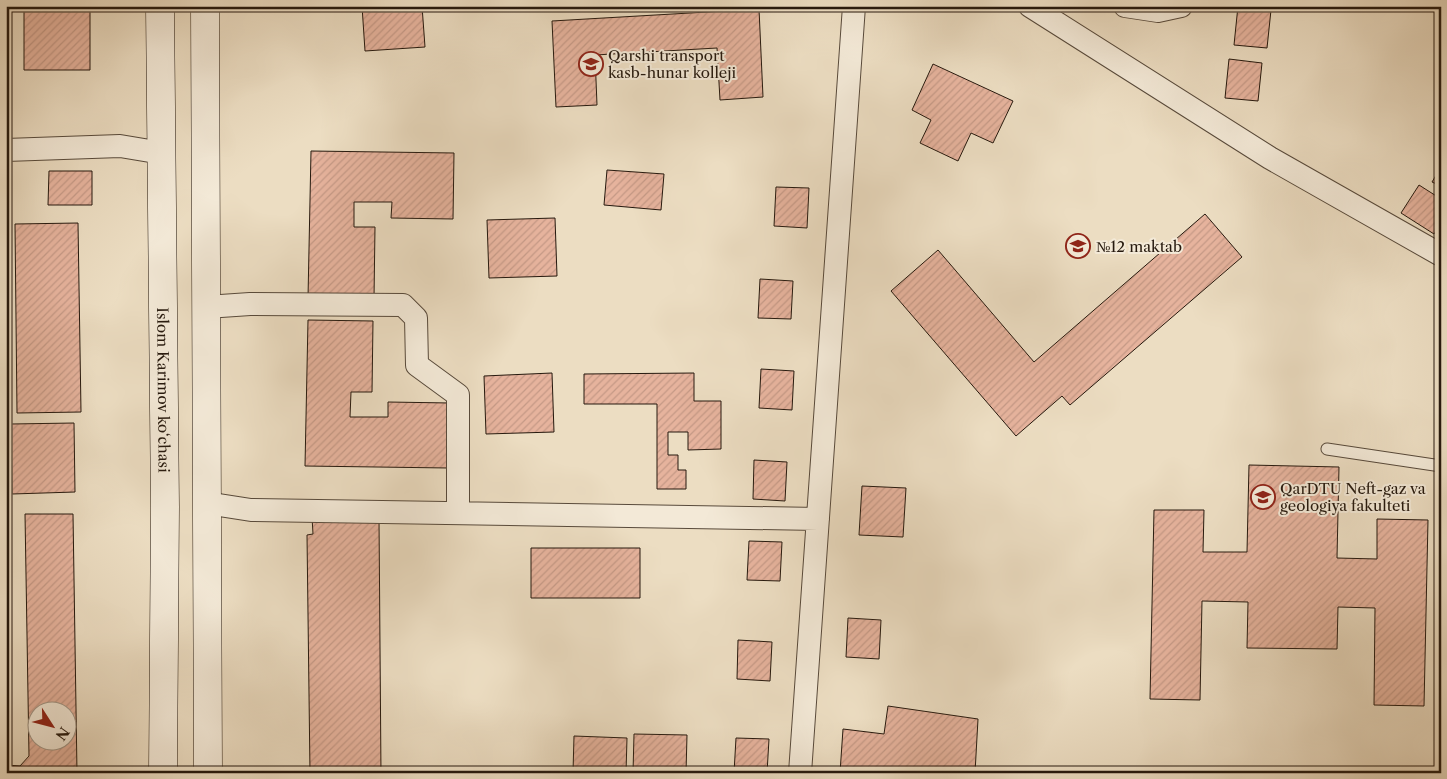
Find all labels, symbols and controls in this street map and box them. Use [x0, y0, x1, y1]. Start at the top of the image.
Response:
place label: Qarshi transport kasb-hunar kolleji [608, 46, 737, 82]
school or university icon: Qarshi transport kasb-hunar kolleji [578, 51, 604, 77]
school or university icon: №12 maktab [1065, 233, 1091, 259]
place label: №12 maktab [1096, 237, 1182, 256]
street label: Islom Karimov ko‘chasi [154, 307, 174, 473]
place label: QarDTU Neft-gaz va geologiya fakulteti [1280, 479, 1426, 515]
school or university icon: QarDTU Neft-gaz va geologiya fakulteti [1250, 484, 1276, 510]
north arrow [28, 702, 78, 752]
text: N [52, 723, 73, 744]

